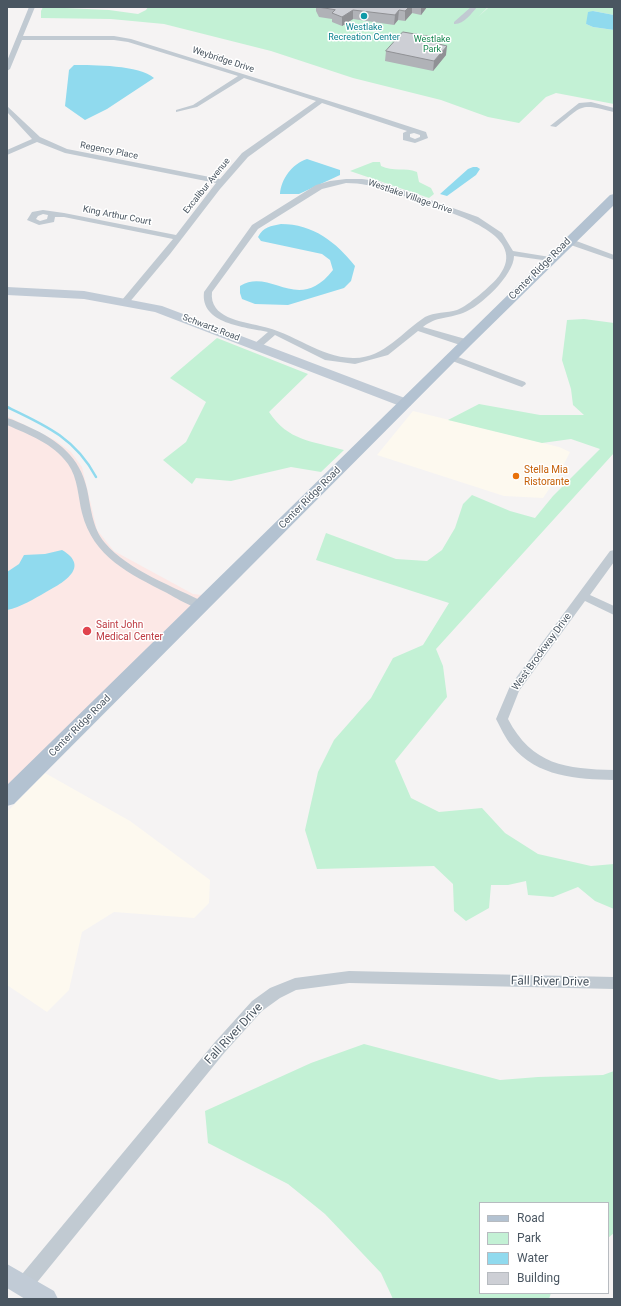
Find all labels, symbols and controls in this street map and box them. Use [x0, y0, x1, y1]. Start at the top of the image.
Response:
marker: Westlake Recreation Center [359, 11, 369, 21]
place label: Westlake Recreation Center [328, 23, 400, 44]
park label: Westlake Park [414, 35, 450, 56]
street label: Weybridge Drive [191, 45, 255, 75]
street label: Regency Place [79, 140, 139, 162]
street label: Excalibur Avenue [181, 156, 233, 216]
street label: Westlake Village Drive [367, 178, 453, 216]
street label: King Arthur Court [82, 204, 152, 228]
street label: Center Ridge Road [507, 236, 573, 302]
street label: Schwartz Road [181, 312, 241, 344]
place label: Stella Mia Ristorante [524, 464, 569, 488]
street label: Center Ridge Road [277, 465, 343, 531]
marker: Stella Mia Ristorante [511, 471, 521, 481]
street label: West Brockway Drive [510, 611, 574, 693]
place label: Saint John Medical Center [96, 619, 163, 642]
marker: Saint John Medical Center [81, 625, 93, 637]
street label: Center Ridge Road [47, 693, 113, 759]
street label: Fall River Drive [511, 974, 589, 990]
street label: Fall River Drive [202, 1000, 266, 1068]
legend [479, 1202, 609, 1294]
text: Road [517, 1211, 545, 1225]
text: Park [517, 1231, 541, 1245]
text: Water [517, 1251, 548, 1265]
text: Building [517, 1271, 560, 1285]

